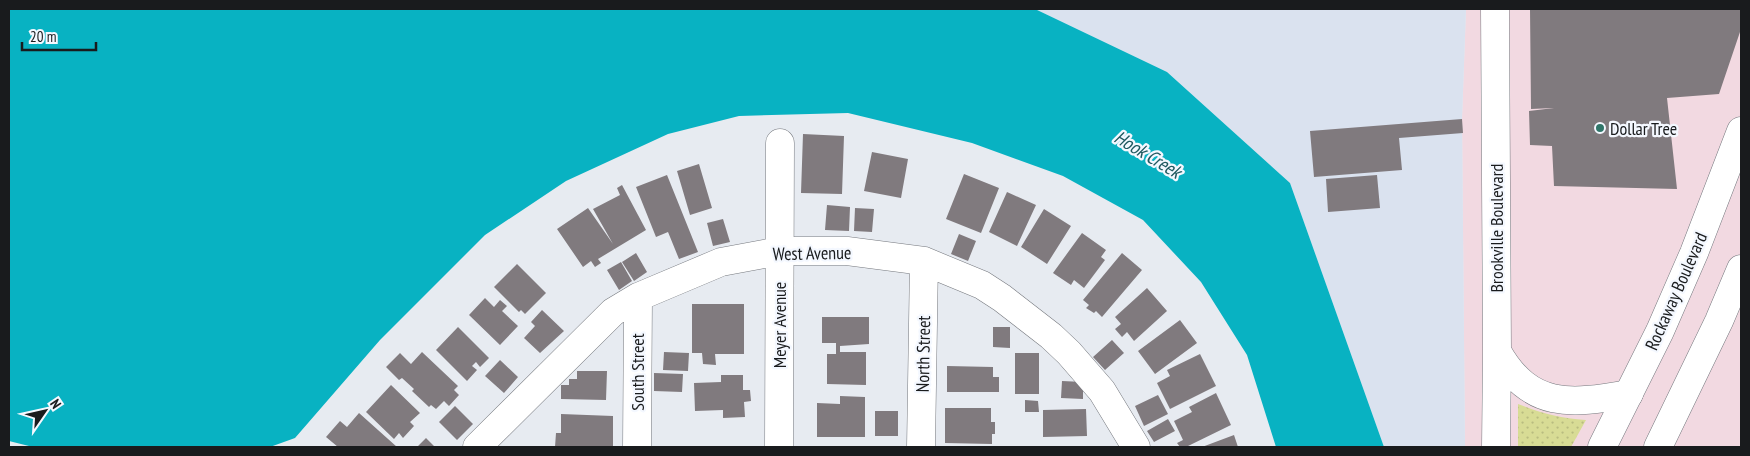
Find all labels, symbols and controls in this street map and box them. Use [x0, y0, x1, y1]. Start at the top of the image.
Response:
scale bar [22, 20, 96, 52]
text: 20 m [30, 27, 56, 46]
place label: Dollar Tree [1610, 117, 1677, 140]
marker: Dollar Tree [1594, 122, 1606, 134]
water label: Hook Creek [1110, 125, 1188, 185]
street label: Brookville Boulevard [1485, 164, 1508, 292]
street label: Rockaway Boulevard [1640, 229, 1712, 353]
street label: West Avenue [772, 241, 852, 265]
street label: Meyer Avenue [768, 282, 791, 368]
street label: North Street [911, 315, 935, 393]
street label: South Street [626, 333, 649, 411]
north arrow [20, 386, 70, 436]
text: N [46, 396, 65, 412]

